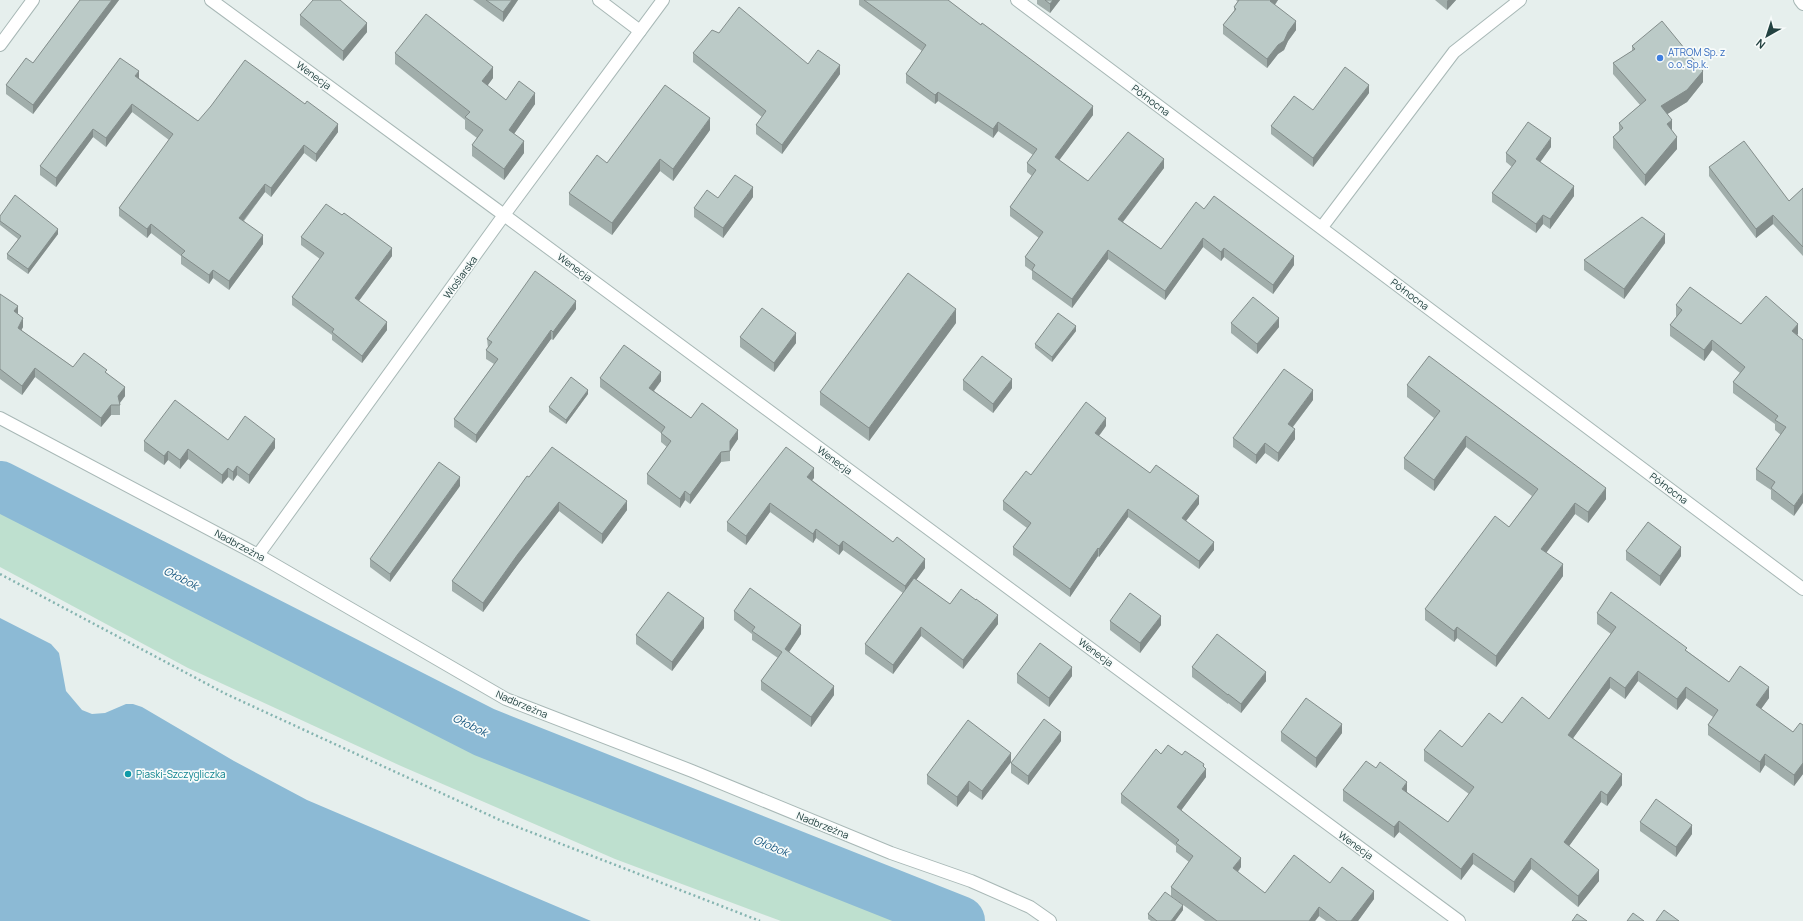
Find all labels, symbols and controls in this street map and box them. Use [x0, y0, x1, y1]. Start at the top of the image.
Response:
north arrow [1747, 16, 1787, 56]
text: N [1753, 36, 1768, 52]
place label: ATROM Sp. z o.o. Sp.k. [1668, 45, 1725, 71]
marker: ATROM Sp. z o.o. Sp.k. [1655, 53, 1665, 63]
street label: Wenecja [294, 58, 334, 92]
street label: Północna [1129, 81, 1173, 119]
street label: Wenecja [555, 250, 595, 284]
street label: Wioślarska [440, 253, 480, 301]
street label: Północna [1388, 275, 1432, 313]
street label: Wenecja [815, 443, 855, 477]
street label: Północna [1647, 469, 1691, 507]
street label: Nadbrzeżna [212, 526, 268, 564]
water label: Ołobok [161, 563, 202, 593]
street label: Wenecja [1076, 635, 1116, 669]
street label: Nadbrzeżna [494, 687, 550, 721]
water label: Ołobok [450, 710, 491, 740]
place label: Piaski-Szczygliczka [136, 767, 225, 781]
marker: Piaski-Szczygliczka [123, 769, 133, 779]
street label: Nadbrzeżna [795, 808, 851, 842]
street label: Wenecja [1336, 828, 1376, 862]
water label: Ołobok [751, 832, 793, 860]

